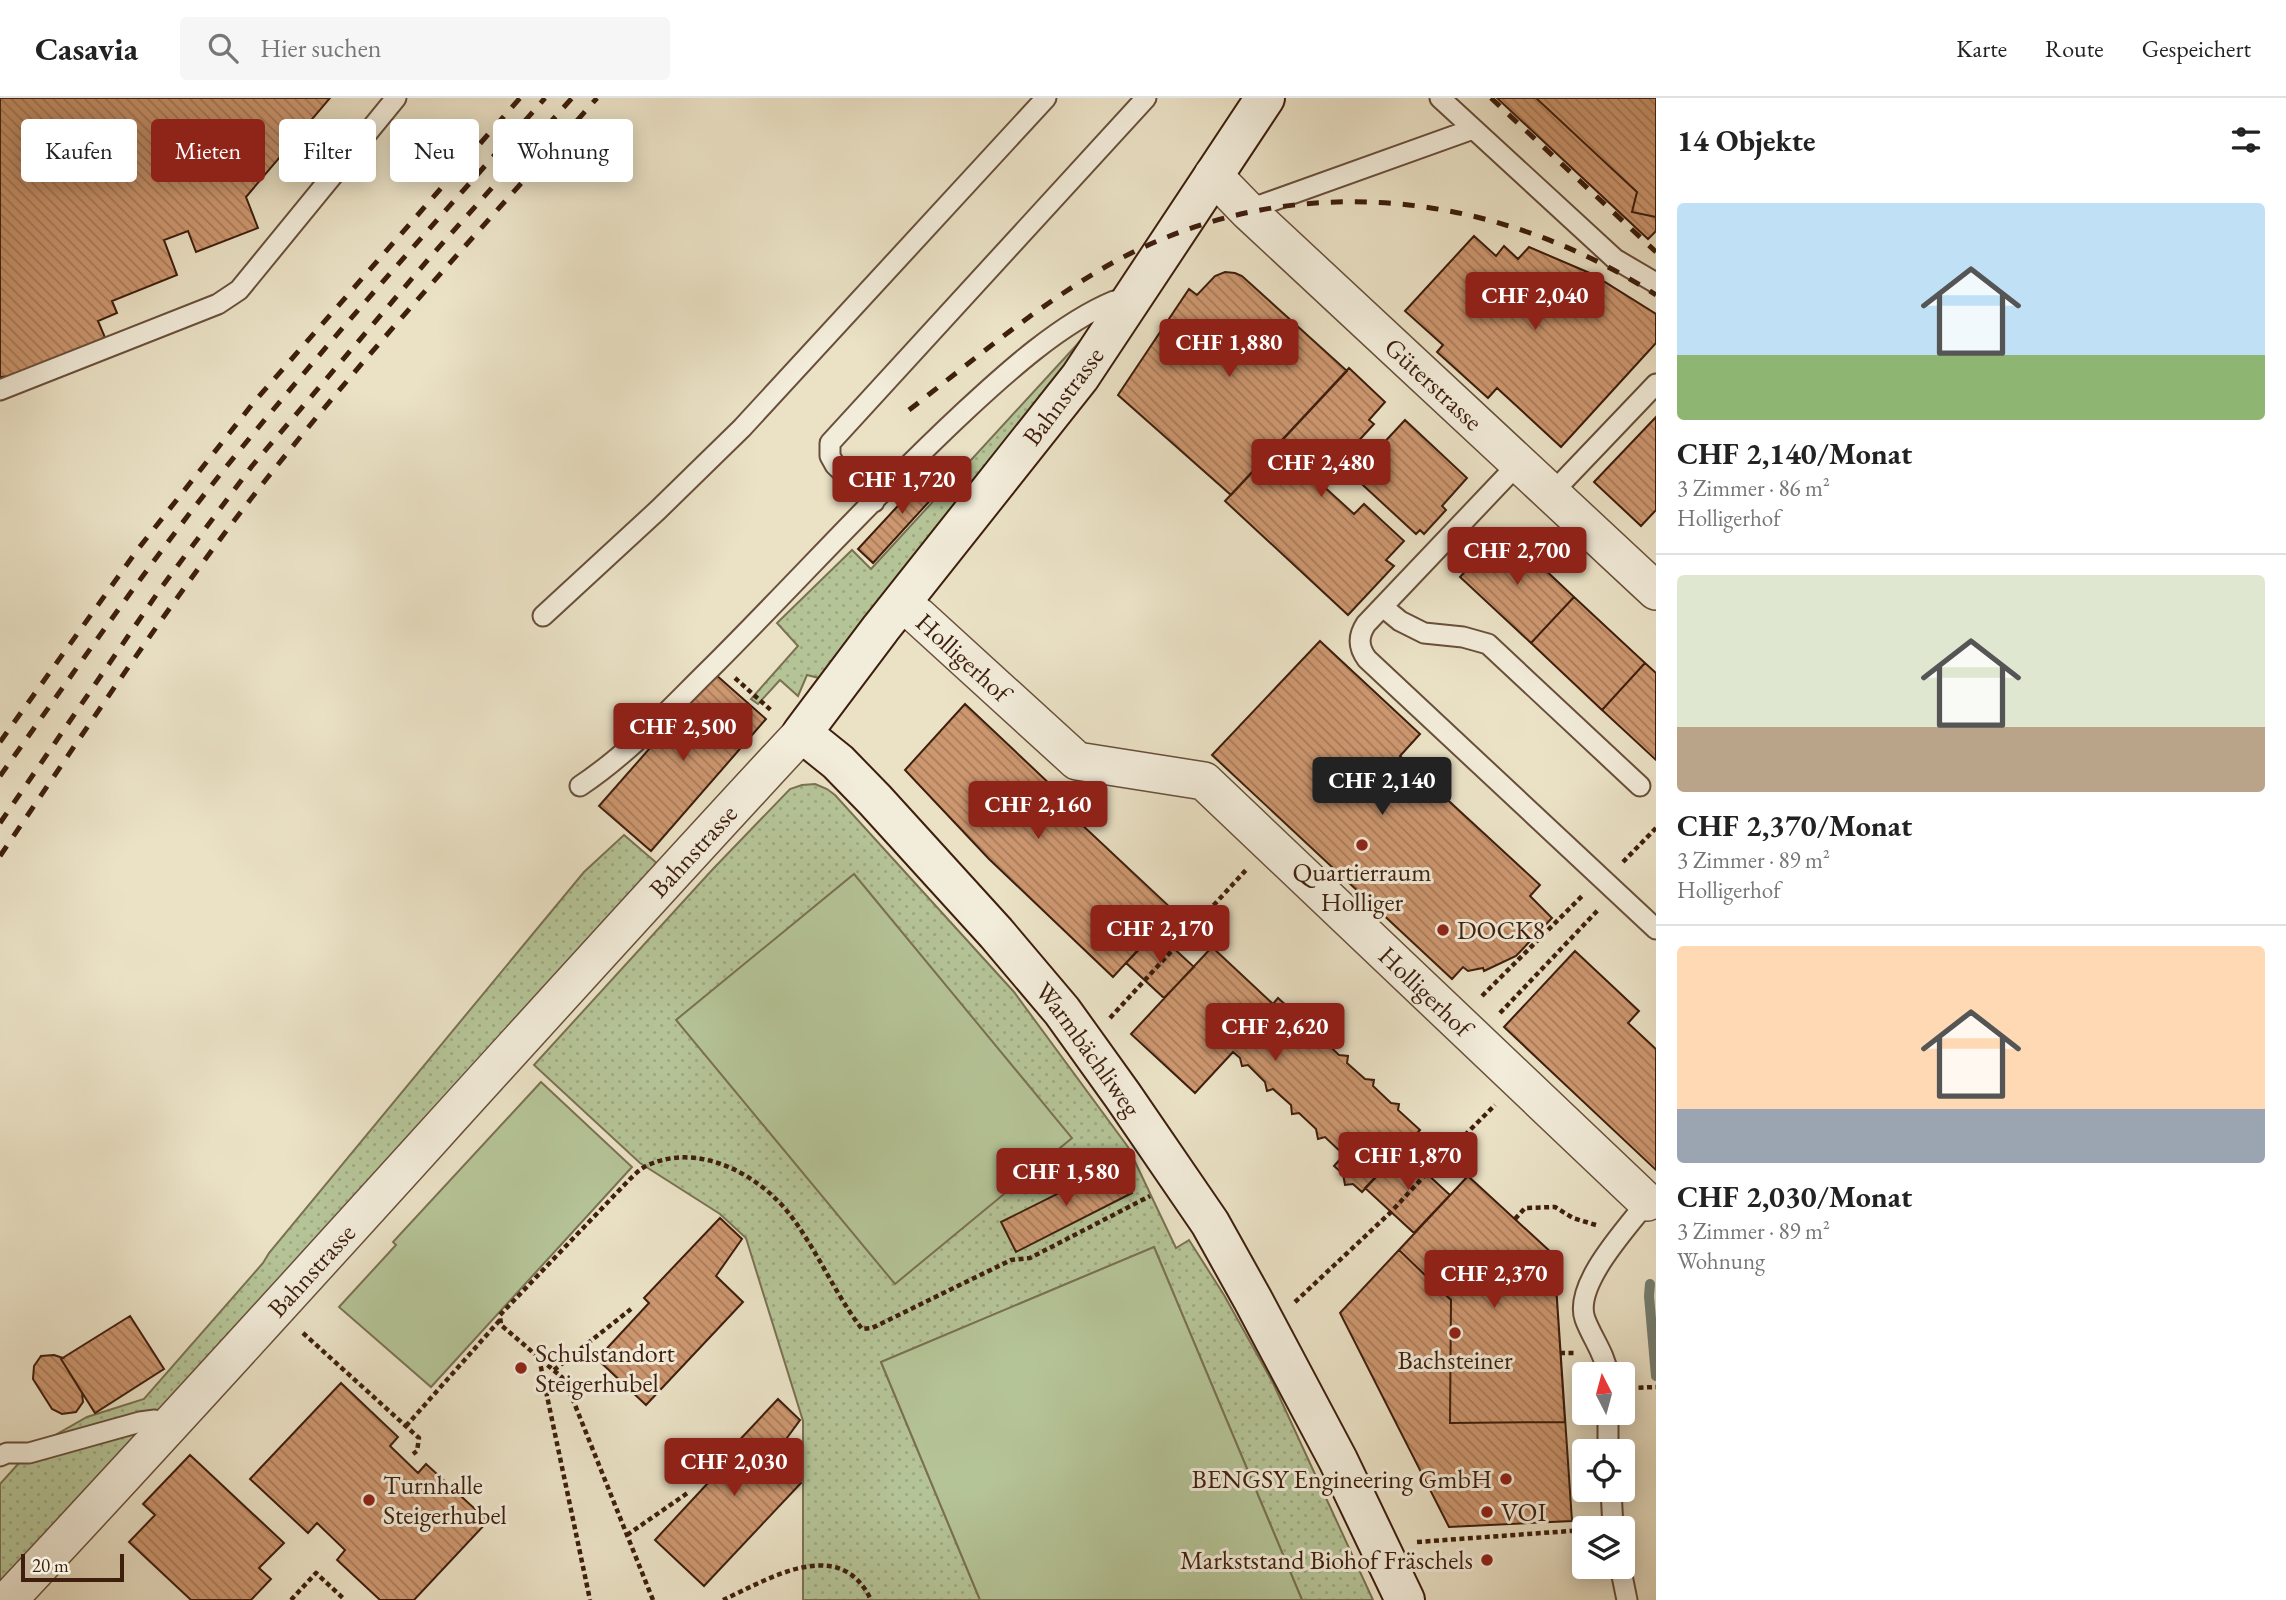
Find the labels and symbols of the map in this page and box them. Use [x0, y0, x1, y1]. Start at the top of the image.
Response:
pin: CHF 2,040 [1455, 272, 1615, 332]
pin: CHF 1,880 [1149, 320, 1309, 379]
street label: Güterstrasse [1377, 330, 1490, 438]
street label: Bahnstrasse [1015, 340, 1111, 452]
pin: CHF 2,480 [1241, 440, 1401, 499]
pin: CHF 1,720 [822, 456, 982, 516]
pin: CHF 2,700 [1437, 528, 1597, 587]
street label: Holligerhof [908, 605, 1020, 711]
pin: CHF 2,500 [603, 704, 763, 763]
pin: CHF 2,140 [1302, 758, 1462, 817]
pin: CHF 2,160 [958, 782, 1118, 841]
street label: Bahnstrasse [641, 797, 745, 905]
marker: Quartierraum Holliger [1354, 837, 1370, 853]
place label: Quartierraum Holliger [1293, 855, 1431, 919]
pin: CHF 2,170 [1080, 906, 1240, 965]
place label: DOCK8 [1457, 913, 1545, 947]
marker: DOCK8 [1435, 922, 1451, 938]
street label: Holligerhof [1371, 939, 1482, 1046]
street label: Warmbächliweg [1028, 975, 1149, 1124]
pin: CHF 2,620 [1195, 1004, 1355, 1063]
pin: CHF 1,870 [1328, 1132, 1488, 1192]
pin: CHF 1,580 [986, 1148, 1146, 1208]
street label: Bahnstrasse [260, 1216, 363, 1324]
pin: CHF 2,370 [1414, 1250, 1574, 1310]
marker: Bachsteiner [1447, 1325, 1463, 1341]
place label: Schulstandort Steigerhubel [535, 1336, 675, 1400]
place label: Bachsteiner [1397, 1343, 1513, 1377]
marker: Schulstandort Steigerhubel [513, 1360, 529, 1376]
north arrow [1572, 1362, 1634, 1424]
pin: CHF 2,030 [654, 1438, 814, 1498]
place label: BENGSY Engineering GmbH [1191, 1462, 1492, 1496]
place label: Turnhalle Steigerhubel [383, 1468, 507, 1532]
marker: BENGSY Engineering GmbH [1498, 1471, 1514, 1487]
marker: Turnhalle Steigerhubel [361, 1492, 377, 1508]
place label: VOI [1501, 1495, 1546, 1529]
marker: VOI [1479, 1504, 1495, 1520]
place label: Markststand Biohof Fräschels [1180, 1543, 1473, 1577]
scale bar [21, 1551, 124, 1583]
marker: Markststand Biohof Fräschels [1479, 1552, 1495, 1568]

